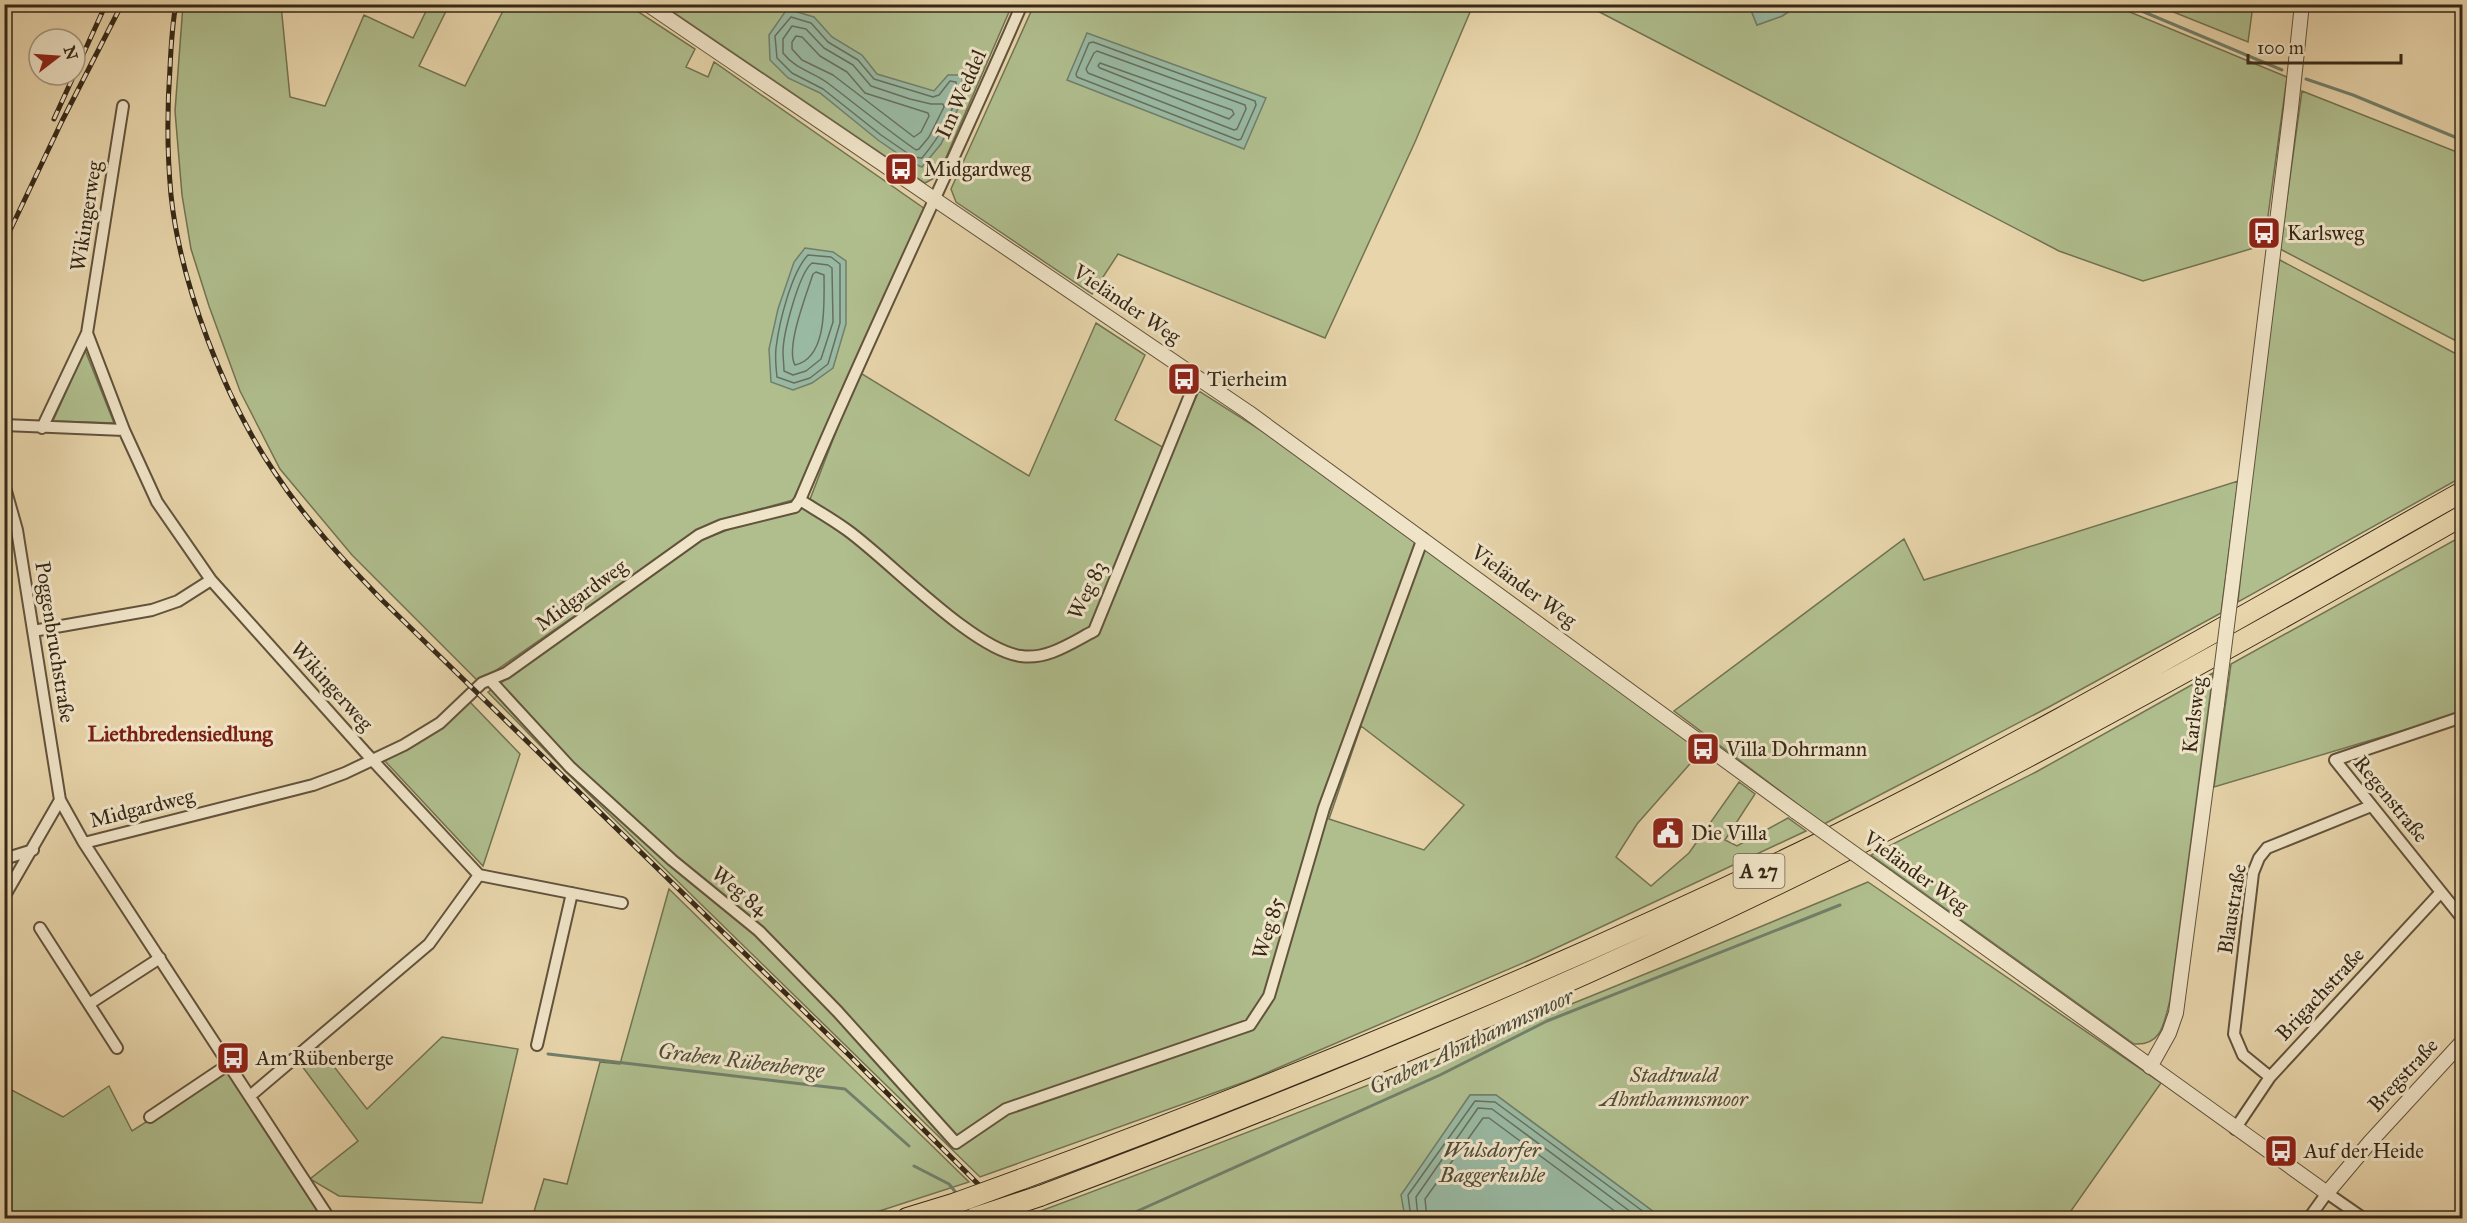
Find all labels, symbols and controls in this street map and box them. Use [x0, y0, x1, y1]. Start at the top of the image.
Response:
north arrow [27, 27, 87, 87]
scale bar [2248, 27, 2401, 65]
text: 100 m [2257, 37, 2304, 59]
text: N [60, 43, 82, 62]
street label: Im Weddel [930, 45, 992, 142]
bus stop icon: Midgardweg [883, 151, 919, 187]
place label: Midgardweg [924, 156, 1031, 182]
street label: Wikingerweg [64, 159, 108, 273]
bus stop icon: Karlsweg [2246, 215, 2282, 251]
place label: Karlsweg [2287, 220, 2364, 246]
street label: Vieländer Weg [1067, 258, 1186, 350]
bus stop icon: Tierheim [1166, 361, 1202, 397]
place label: Tierheim [1207, 366, 1288, 392]
street label: Vieländer Weg [1465, 538, 1582, 633]
street label: Midgardweg [530, 553, 632, 637]
street label: Weg 83 [1062, 557, 1112, 623]
street label: Poggenbruchstraße [29, 559, 81, 725]
street label: Wikingerweg [285, 636, 379, 736]
street label: Karlsweg [2176, 675, 2212, 755]
district label: Liethbredensiedlung [87, 720, 273, 747]
bus stop icon: Villa Dohrmann [1685, 731, 1721, 767]
place label: Villa Dohrmann [1725, 736, 1867, 762]
street label: Regenstraße [2348, 750, 2434, 848]
street label: Midgardweg [87, 782, 197, 834]
public building icon: Die Villa [1650, 815, 1686, 851]
place label: Die Villa [1691, 820, 1767, 846]
street label: Vieländer Weg [1857, 824, 1974, 919]
road number: A 27 [1734, 854, 1784, 888]
street label: Weg 84 [707, 860, 774, 922]
street label: Blaustraße [2212, 862, 2252, 956]
street label: Weg 85 [1246, 894, 1290, 962]
street label: Brigachstraße [2270, 942, 2370, 1046]
water label: Graben Ahnthammsmoor [1365, 981, 1580, 1101]
street label: Bregstraße [2362, 1032, 2444, 1117]
water label: Graben Rübenberge [656, 1037, 826, 1084]
bus stop icon: Am Rübenberge [215, 1040, 251, 1076]
place label: Am Rübenberge [255, 1045, 394, 1071]
park label: Stadtwald Ahnthammsmoor [1598, 1062, 1749, 1112]
bus stop icon: Auf der Heide [2263, 1133, 2299, 1169]
water label: Wulsdorfer Baggerkuhle [1438, 1136, 1546, 1188]
place label: Auf der Heide [2303, 1138, 2424, 1164]

